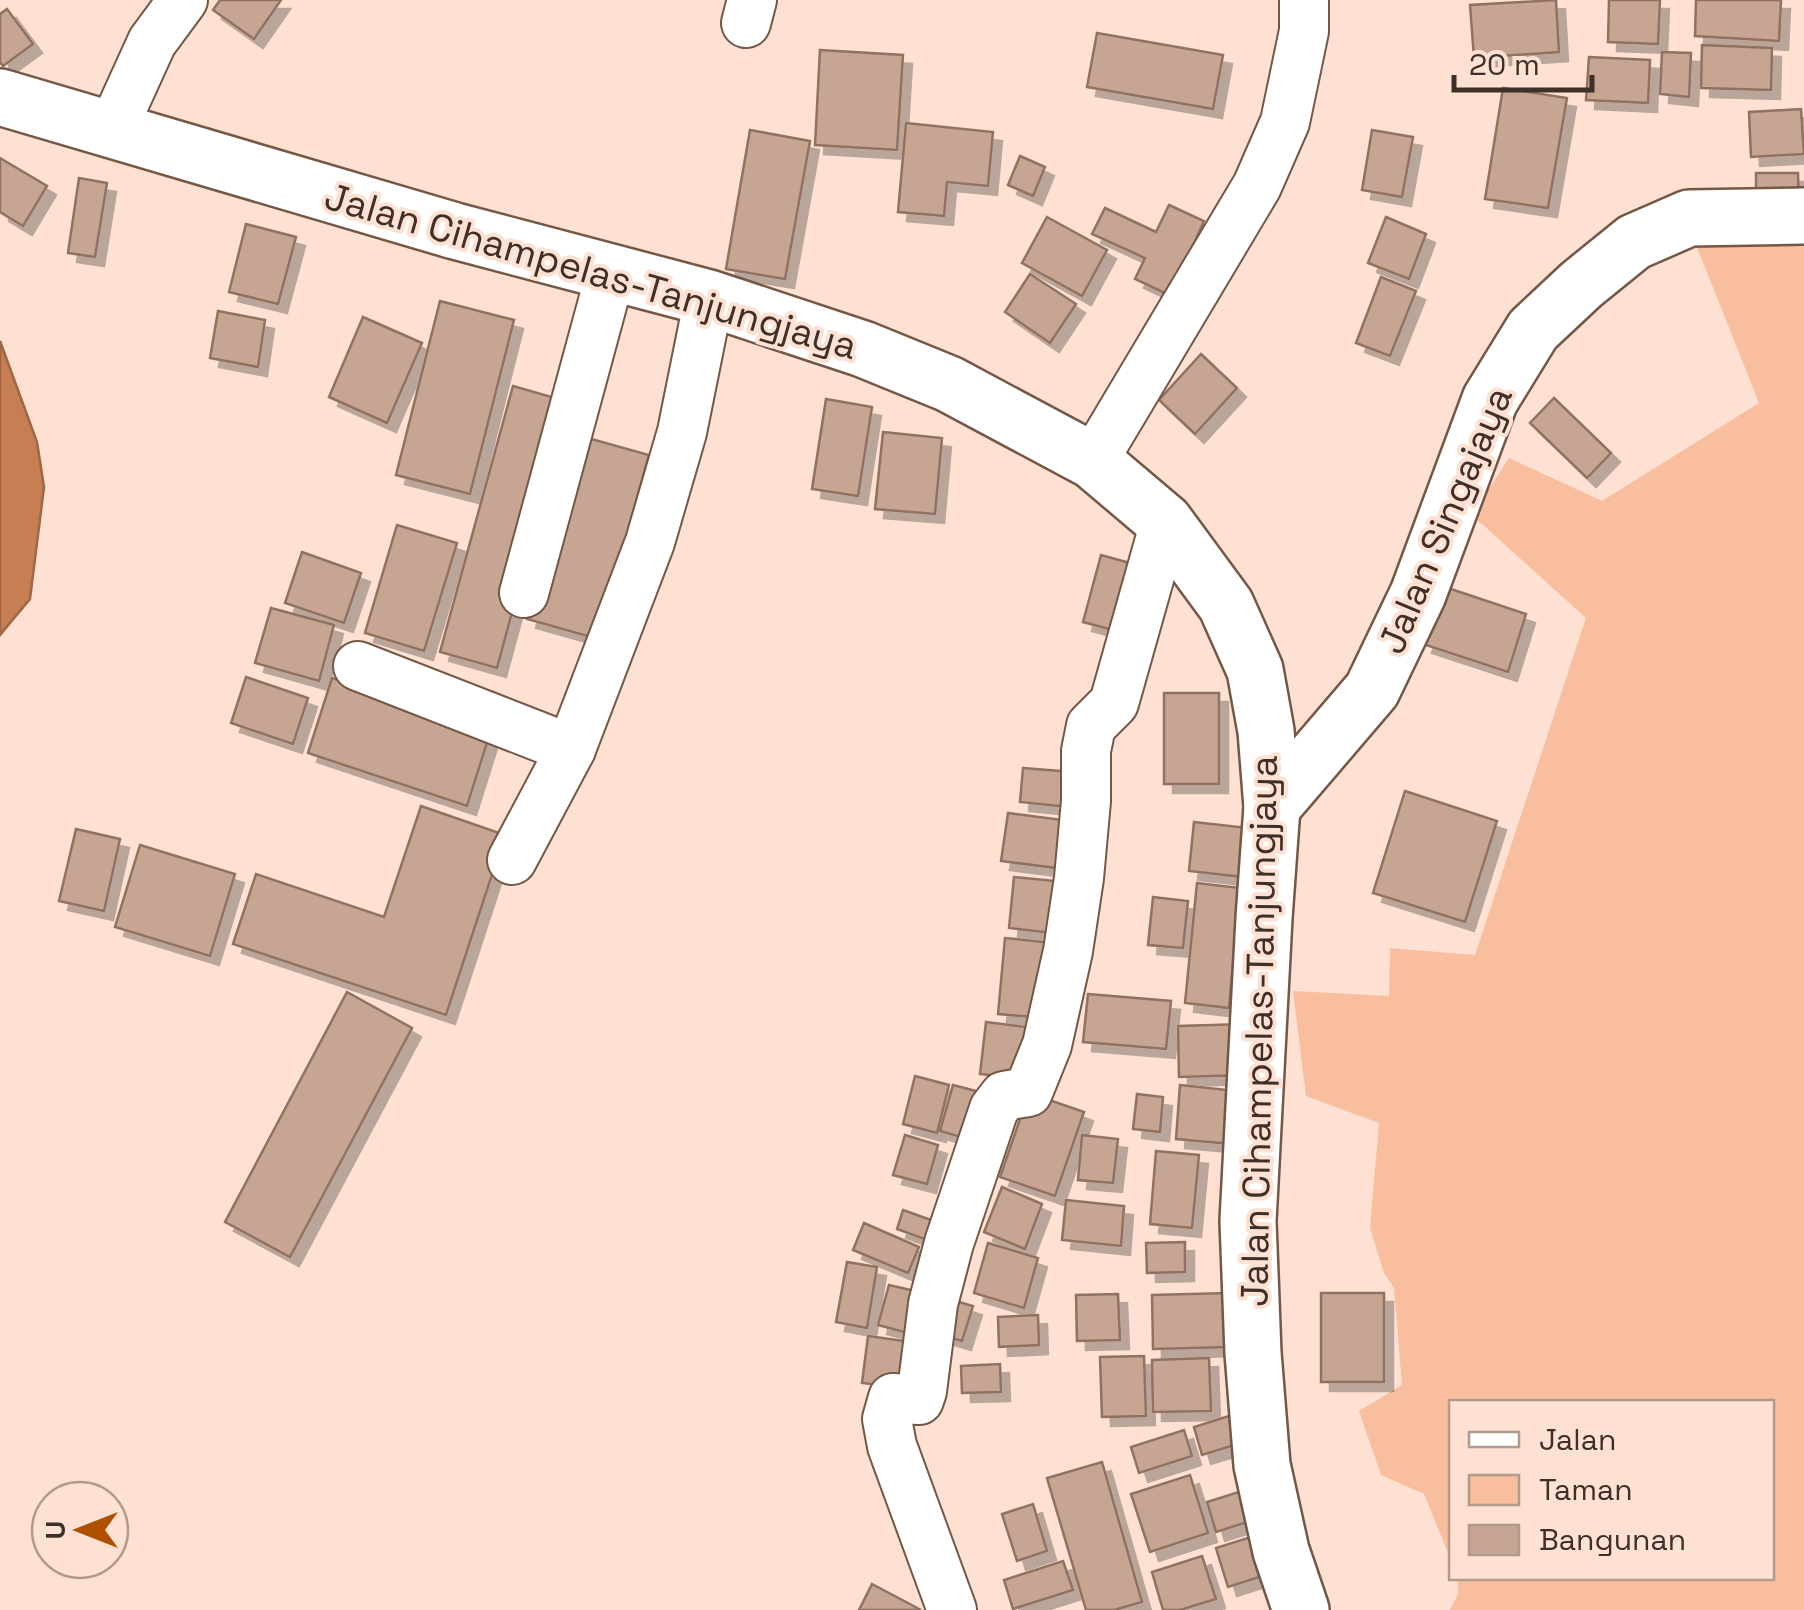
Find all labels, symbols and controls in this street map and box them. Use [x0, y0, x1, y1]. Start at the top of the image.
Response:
scale bar [1454, 30, 1592, 92]
text: 20 m [1469, 45, 1540, 84]
street label: Jalan Cihampelas-Tanjungjaya [319, 172, 863, 370]
street label: Jalan Singajaya [1367, 379, 1523, 661]
street label: Jalan Cihampelas-Tanjungjaya [1230, 755, 1288, 1307]
legend [1449, 1400, 1774, 1580]
text: Jalan [1539, 1420, 1616, 1459]
text: Taman [1539, 1470, 1633, 1509]
north arrow [30, 1480, 130, 1580]
text: Bangunan [1539, 1520, 1686, 1559]
text: U [37, 1521, 73, 1539]

